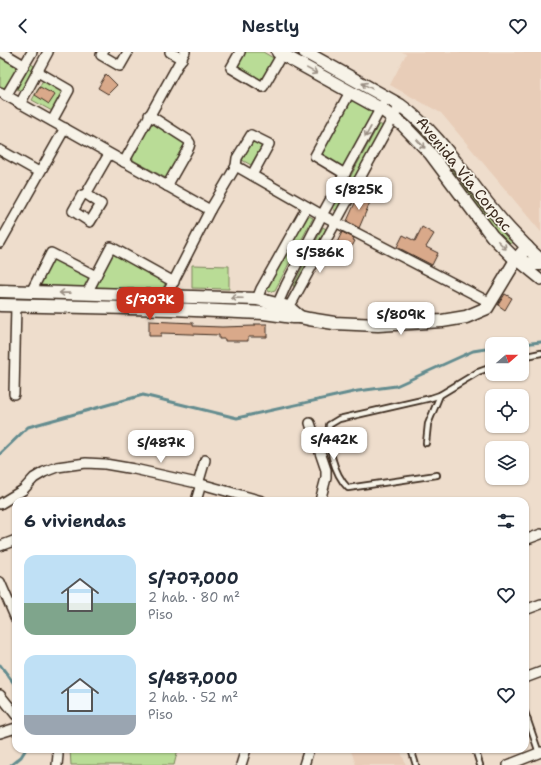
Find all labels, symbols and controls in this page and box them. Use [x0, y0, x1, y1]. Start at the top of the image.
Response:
text: Nestly [241, 14, 300, 38]
icon: back [12, 15, 34, 37]
icon: heart [507, 15, 529, 37]
one-way arrow [306, 68, 318, 76]
one-way arrow [361, 82, 373, 89]
street label: Avenida Vía Corpac [412, 113, 516, 235]
one-way arrow [364, 126, 372, 138]
one-way arrow [416, 139, 426, 149]
pin: S/825K [326, 177, 392, 211]
text: S/825K [335, 181, 383, 198]
pin: S/586K [287, 240, 353, 274]
one-way arrow [497, 241, 507, 250]
text: S/586K [296, 244, 344, 261]
pin: S/707K [117, 287, 183, 321]
one-way arrow [59, 289, 72, 296]
text: S/707K [126, 291, 174, 308]
one-way arrow [231, 295, 244, 302]
pin: S/809K [368, 302, 434, 336]
text: S/809K [377, 306, 425, 323]
north arrow [485, 337, 529, 381]
map controls [485, 337, 529, 485]
button: locate [485, 389, 529, 433]
pin: S/442K [301, 427, 367, 461]
pin: S/487K [128, 430, 194, 464]
text: S/442K [310, 431, 358, 448]
text: S/487K [137, 434, 185, 451]
button: layers [485, 441, 529, 485]
text: 6 viviendas [24, 510, 126, 532]
icon: filters [495, 510, 517, 532]
text: S/707,000 [148, 567, 239, 589]
icon: home [56, 571, 104, 619]
icon: heart [495, 584, 517, 606]
text: 2 hab. · 80 m² [148, 589, 240, 606]
text: Piso [148, 606, 173, 623]
text: S/487,000 [148, 667, 238, 689]
icon: home [56, 671, 104, 719]
icon: heart [495, 684, 517, 706]
text: 2 hab. · 52 m² [148, 689, 238, 706]
text: Piso [148, 706, 173, 723]

